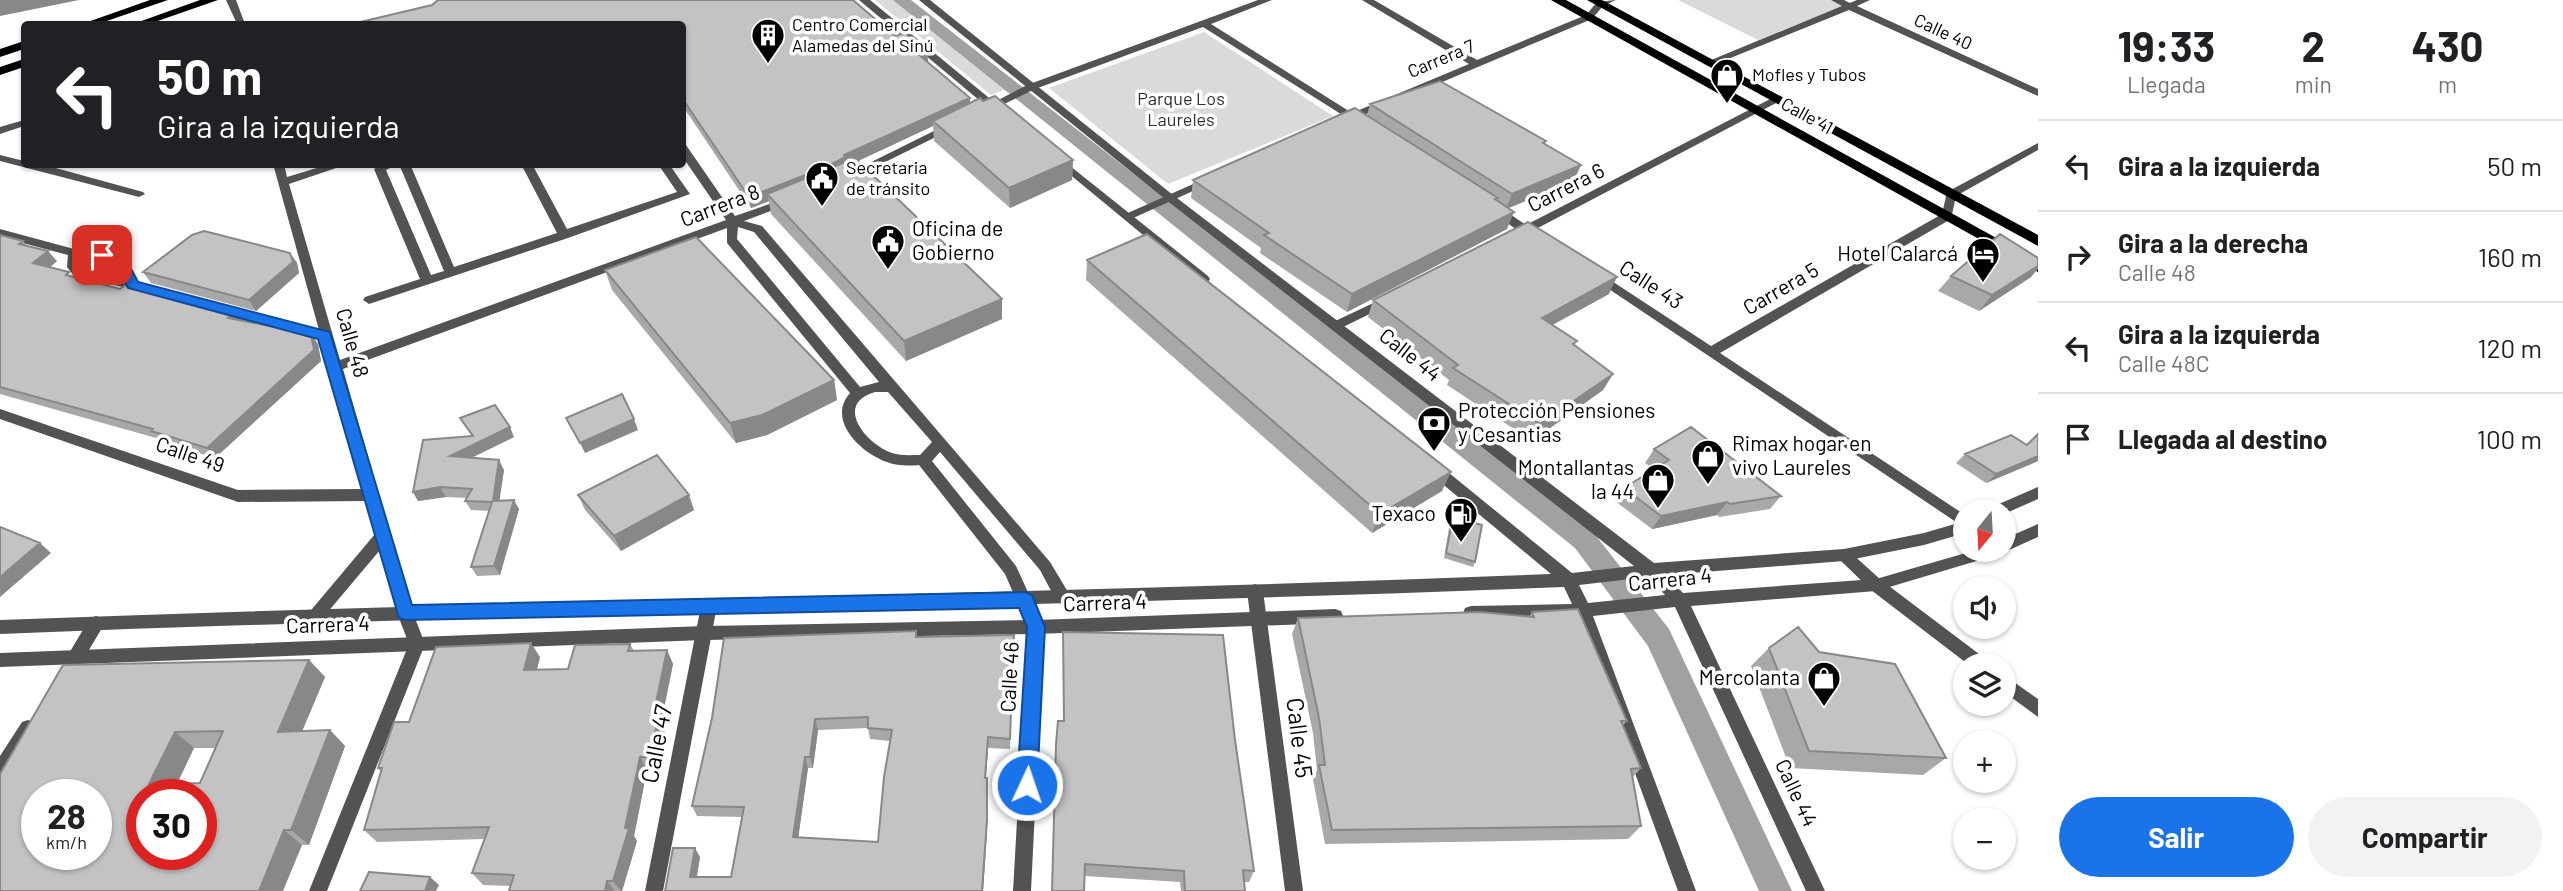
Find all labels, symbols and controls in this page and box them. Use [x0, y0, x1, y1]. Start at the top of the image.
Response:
street label: Calle 40 [1911, 8, 1976, 54]
place label: Centro Comercial Alamedas del Sinú [792, 13, 934, 56]
building icon: Centro Comercial Alamedas del Sinú [749, 16, 787, 65]
text: 19:33 [2117, 20, 2215, 70]
text: 2 [2302, 20, 2325, 70]
text: 430 [2411, 20, 2484, 70]
street label: Carrera 7 [1404, 34, 1478, 82]
text: 50 m [157, 46, 262, 105]
icon: left [42, 49, 133, 140]
shop icon: Mofles y Tubos [1708, 56, 1746, 105]
place label: Mofles y Tubos [1752, 63, 1866, 85]
text: Llegada [2127, 70, 2206, 98]
text: min [2295, 70, 2332, 98]
text: m [2438, 70, 2457, 98]
park label: Parque Los Laureles [1137, 87, 1225, 130]
street label: Calle 41 [1778, 92, 1837, 138]
text: Gira a la izquierda [157, 106, 400, 144]
icon: left [2059, 147, 2097, 185]
text: Gira a la izquierda [2118, 150, 2320, 181]
text: 50 m [2487, 150, 2542, 181]
place label: Secretaria de tránsito [846, 156, 930, 199]
street label: Carrera 6 [1523, 157, 1608, 217]
public building icon: Secretaria de tránsito [803, 159, 841, 208]
street label: Carrera 8 [676, 178, 763, 231]
place label: Oficina de Gobierno [912, 215, 1003, 264]
public building icon: Oficina de Gobierno [869, 222, 907, 271]
pin [72, 225, 132, 285]
text: Gira a la derecha [2118, 227, 2308, 258]
hotel icon: Hotel Calarcá [1964, 235, 2002, 284]
icon: arrive [83, 236, 121, 274]
icon: right [2059, 238, 2097, 276]
place label: Hotel Calarcá [1837, 240, 1958, 265]
text: 160 m [2478, 241, 2542, 272]
street label: Calle 43 [1615, 254, 1688, 314]
street label: Carrera 5 [1738, 256, 1822, 319]
text: Calle 48 [2118, 258, 2196, 286]
street label: Calle 48 [332, 305, 375, 380]
text: Gira a la izquierda [2118, 318, 2320, 349]
street label: Calle 44 [1375, 322, 1447, 386]
icon: left [2059, 329, 2097, 367]
text: 120 m [2478, 332, 2542, 363]
text: Calle 48C [2118, 349, 2210, 377]
place label: Protección Pensiones y Cesantias [1458, 397, 1655, 446]
bank icon: Protección Pensiones y Cesantias [1415, 404, 1453, 453]
icon: arrive [2059, 420, 2097, 458]
text: Llegada al destino [2118, 423, 2327, 454]
text: 100 m [2477, 423, 2542, 454]
street label: Calle 49 [153, 430, 228, 477]
place label: Rimax hogar en vivo Laureles [1732, 430, 1871, 479]
shop icon: Rimax hogar en vivo Laureles [1689, 437, 1727, 486]
place label: Montallantas la 44 [1518, 454, 1634, 503]
shop icon: Montallantas la 44 [1639, 461, 1677, 510]
fuel station icon: Texaco [1442, 495, 1480, 544]
north arrow [1953, 499, 2016, 562]
map controls [1953, 499, 2016, 870]
place label: Texaco [1372, 500, 1436, 525]
street label: Carrera 4 [1627, 562, 1713, 595]
button: sound [1953, 576, 2016, 639]
street label: Carrera 4 [1063, 588, 1147, 615]
street label: Carrera 4 [286, 610, 370, 637]
street label: Calle 46 [994, 641, 1023, 713]
button: layers [1953, 653, 2016, 716]
shop icon: Mercolanta [1805, 659, 1843, 708]
place label: Mercolanta [1699, 664, 1800, 689]
street label: Calle 45 [1281, 696, 1320, 780]
street label: Calle 47 [634, 702, 677, 785]
button: + [1953, 730, 2016, 793]
position arrow [990, 748, 1064, 822]
street label: Calle 44 [1771, 755, 1824, 830]
speed limit sign: 30 [126, 779, 217, 870]
text: 28 [47, 794, 86, 836]
button: Salir [2059, 797, 2294, 877]
button: Compartir [2308, 797, 2542, 877]
button: − [1953, 807, 2016, 870]
text: km/h [46, 831, 87, 853]

